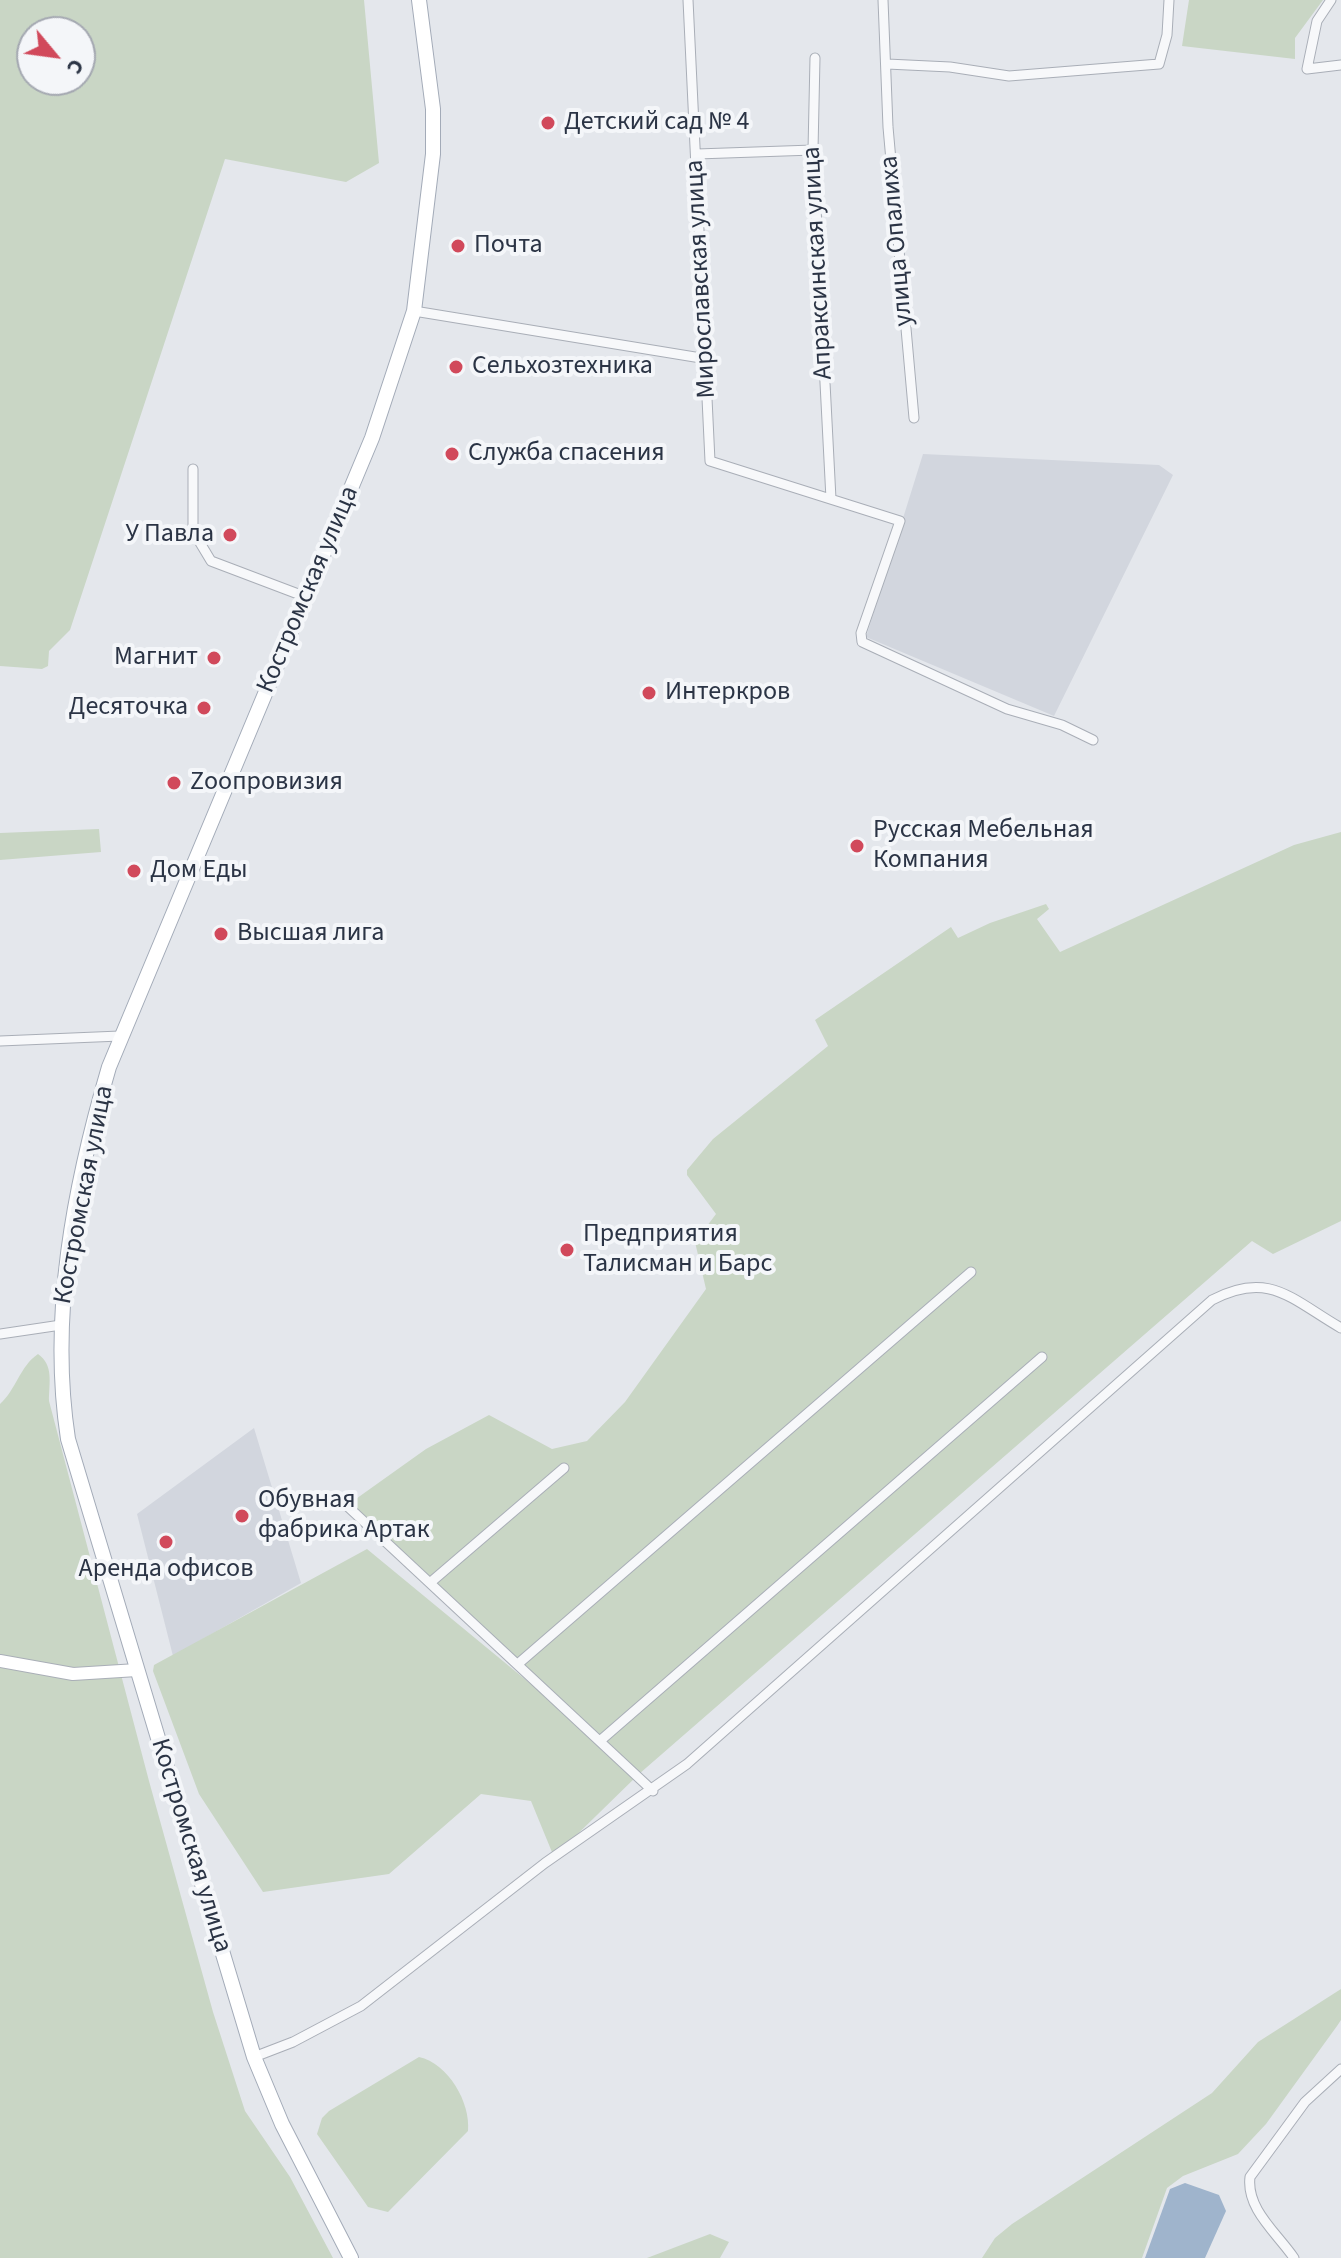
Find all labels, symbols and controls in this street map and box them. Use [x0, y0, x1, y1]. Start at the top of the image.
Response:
north arrow [16, 16, 96, 96]
text: С [58, 53, 92, 80]
place label: Детский сад № 4 [564, 107, 749, 139]
marker: Детский сад № 4 [539, 114, 557, 132]
street label: Апраксинская улица [797, 146, 841, 380]
street label: улица Опалиха [875, 154, 921, 328]
street label: Мирославская улица [680, 159, 724, 399]
place label: Почта [474, 230, 543, 262]
marker: Почта [449, 237, 467, 255]
place label: Сельхозтехника [472, 351, 653, 383]
marker: Сельхозтехника [447, 358, 465, 376]
place label: Служба спасения [468, 438, 665, 470]
marker: Служба спасения [443, 445, 461, 463]
street label: Костромская улица [251, 482, 367, 698]
place label: У Павла [125, 519, 214, 551]
marker: У Павла [221, 526, 239, 544]
place label: Магнит [114, 642, 198, 674]
marker: Магнит [205, 649, 223, 667]
place label: Интеркров [665, 677, 790, 709]
marker: Интеркров [640, 684, 658, 702]
place label: Десяточка [69, 692, 188, 724]
marker: Десяточка [195, 699, 213, 717]
place label: Zоопровизия [190, 767, 343, 799]
marker: Zоопровизия [165, 774, 183, 792]
place label: Русская Мебельная Компания [873, 815, 1094, 876]
marker: Русская Мебельная Компания [848, 837, 866, 855]
place label: Дом Еды [150, 855, 248, 887]
marker: Дом Еды [125, 862, 143, 880]
place label: Высшая лига [237, 918, 384, 950]
marker: Высшая лига [212, 925, 230, 943]
street label: Костромская улица [49, 1083, 121, 1307]
place label: Предприятия Талисман и Барс [583, 1219, 772, 1280]
marker: Предприятия Талисман и Барс [558, 1241, 576, 1259]
place label: Обувная фабрика Артак [258, 1485, 430, 1546]
marker: Обувная фабрика Артак [233, 1507, 251, 1525]
marker: Аренда офисов [157, 1533, 175, 1551]
place label: Аренда офисов [79, 1554, 253, 1586]
street label: Костромская улица [143, 1735, 237, 1957]

